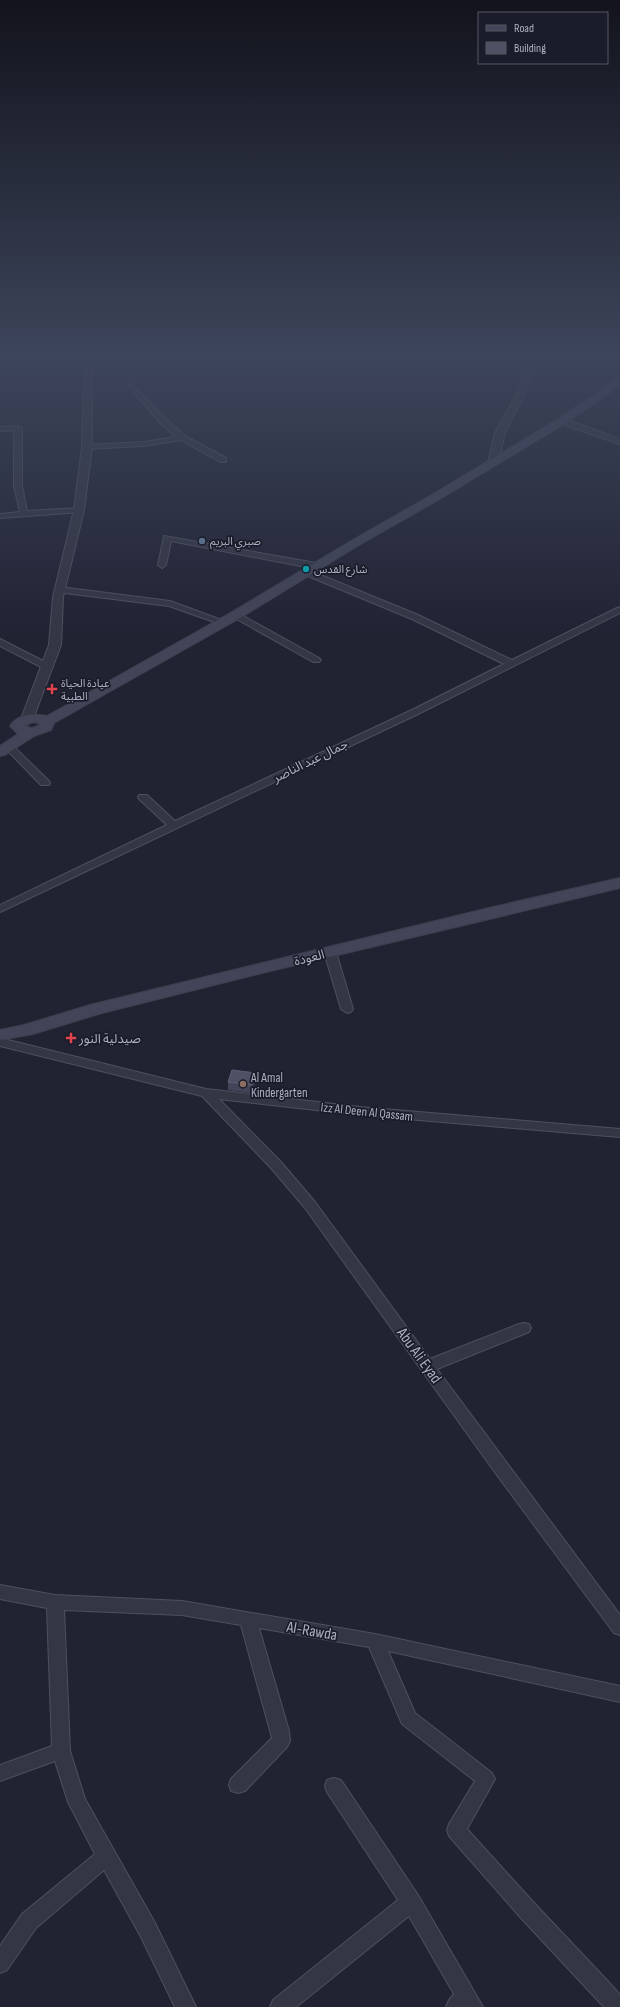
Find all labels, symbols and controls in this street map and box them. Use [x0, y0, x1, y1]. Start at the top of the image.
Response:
legend [478, 12, 608, 64]
text: Road [514, 21, 534, 36]
text: Building [514, 41, 546, 56]
place label: صبري البريم [210, 535, 261, 551]
marker: صبري البريم [197, 536, 207, 546]
place label: شارع القدس [314, 563, 368, 577]
marker: شارع القدس [301, 564, 311, 574]
place label: عيادة الحياة الطبية [61, 677, 110, 703]
marker: عيادة الحياة الطبية [46, 683, 58, 695]
street label: جمال عبد الناصر [269, 736, 351, 786]
street label: العودة [292, 946, 326, 969]
place label: صيدلية النور [78, 1031, 141, 1047]
marker: صيدلية النور [66, 1033, 76, 1043]
place label: Al Amal Kindergarten [250, 1070, 308, 1101]
marker: Al Amal Kindergarten [238, 1079, 248, 1089]
street label: Izz Al Deen Al Qassam [320, 1099, 414, 1125]
street label: Abu Ali Eyad [392, 1324, 445, 1387]
street label: Al-Rawda [284, 1618, 338, 1645]

